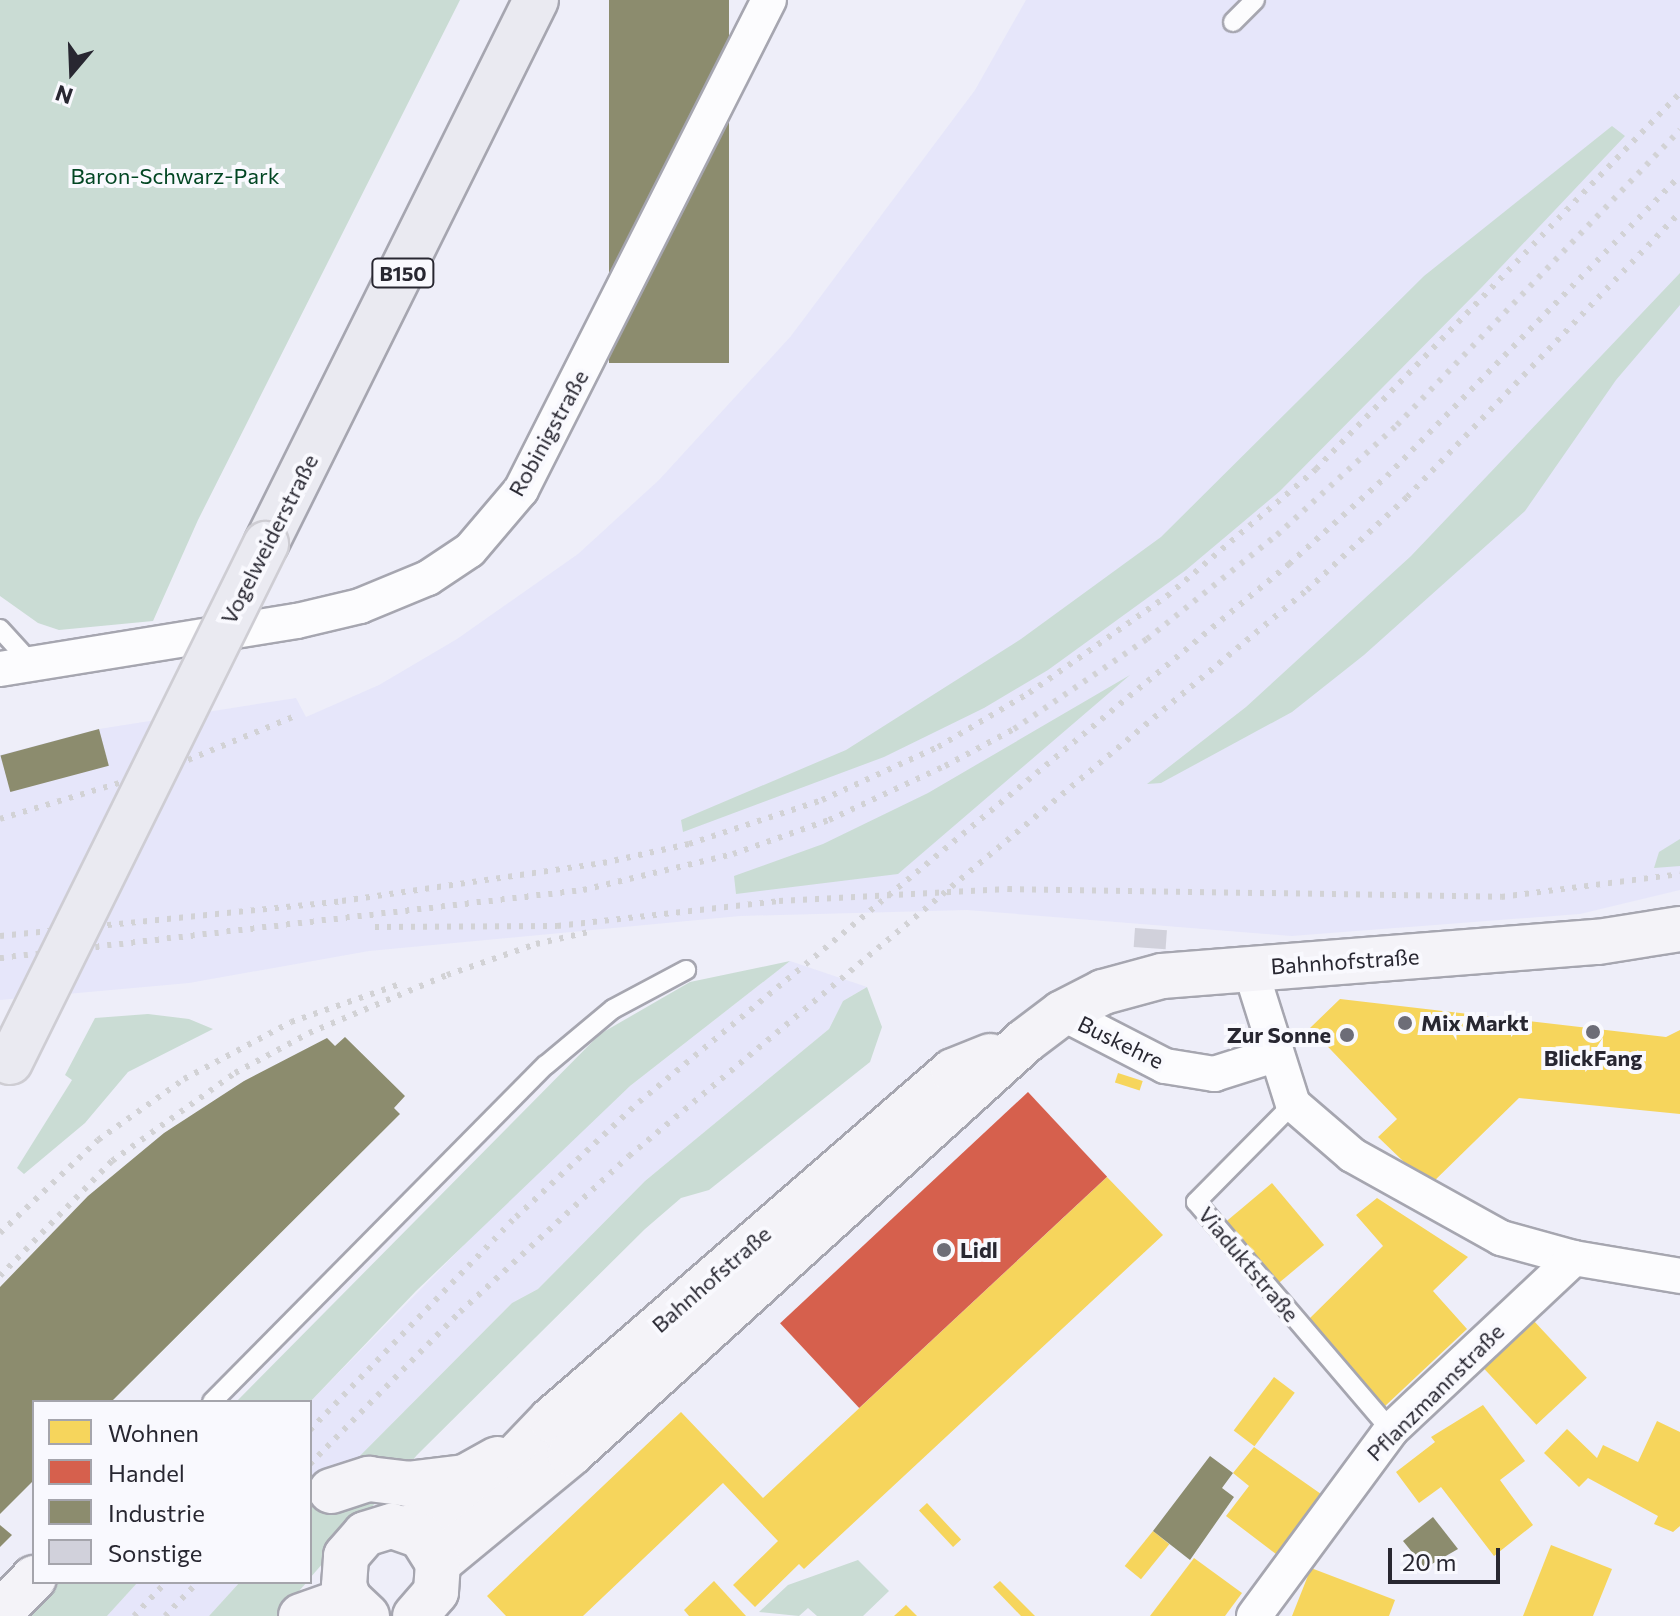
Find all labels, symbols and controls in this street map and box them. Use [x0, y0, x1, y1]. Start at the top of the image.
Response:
north arrow [32, 32, 112, 112]
text: N [52, 80, 76, 111]
park label: Baron-Schwarz-Park [70, 163, 280, 189]
road number: B150 [371, 257, 435, 289]
street label: Robinigstraße [503, 365, 593, 501]
street label: Vogelweiderstraße [215, 450, 323, 628]
street label: Bahnhofstraße [1270, 943, 1420, 979]
street label: Buskehre [1074, 1010, 1168, 1074]
place label: Mix Markt [1421, 1010, 1529, 1036]
marker: Mix Markt [1396, 1014, 1414, 1032]
place label: Zur Sonne [1227, 1022, 1331, 1048]
marker: BlickFang [1584, 1023, 1602, 1041]
marker: Zur Sonne [1338, 1026, 1356, 1044]
place label: BlickFang [1544, 1045, 1642, 1071]
street label: Viaduktstraße [1193, 1201, 1305, 1327]
street label: Bahnhofstraße [646, 1220, 776, 1338]
place label: Lidl [960, 1237, 998, 1263]
marker: Lidl [935, 1241, 953, 1259]
street label: Pflanzmannstraße [1361, 1318, 1509, 1466]
legend [32, 1400, 312, 1584]
text: Wohnen [108, 1418, 199, 1447]
text: Handel [108, 1458, 185, 1487]
text: Industrie [108, 1498, 205, 1527]
scale bar [1392, 1532, 1504, 1582]
text: Sonstige [108, 1538, 202, 1567]
text: 20 m [1402, 1547, 1456, 1576]

